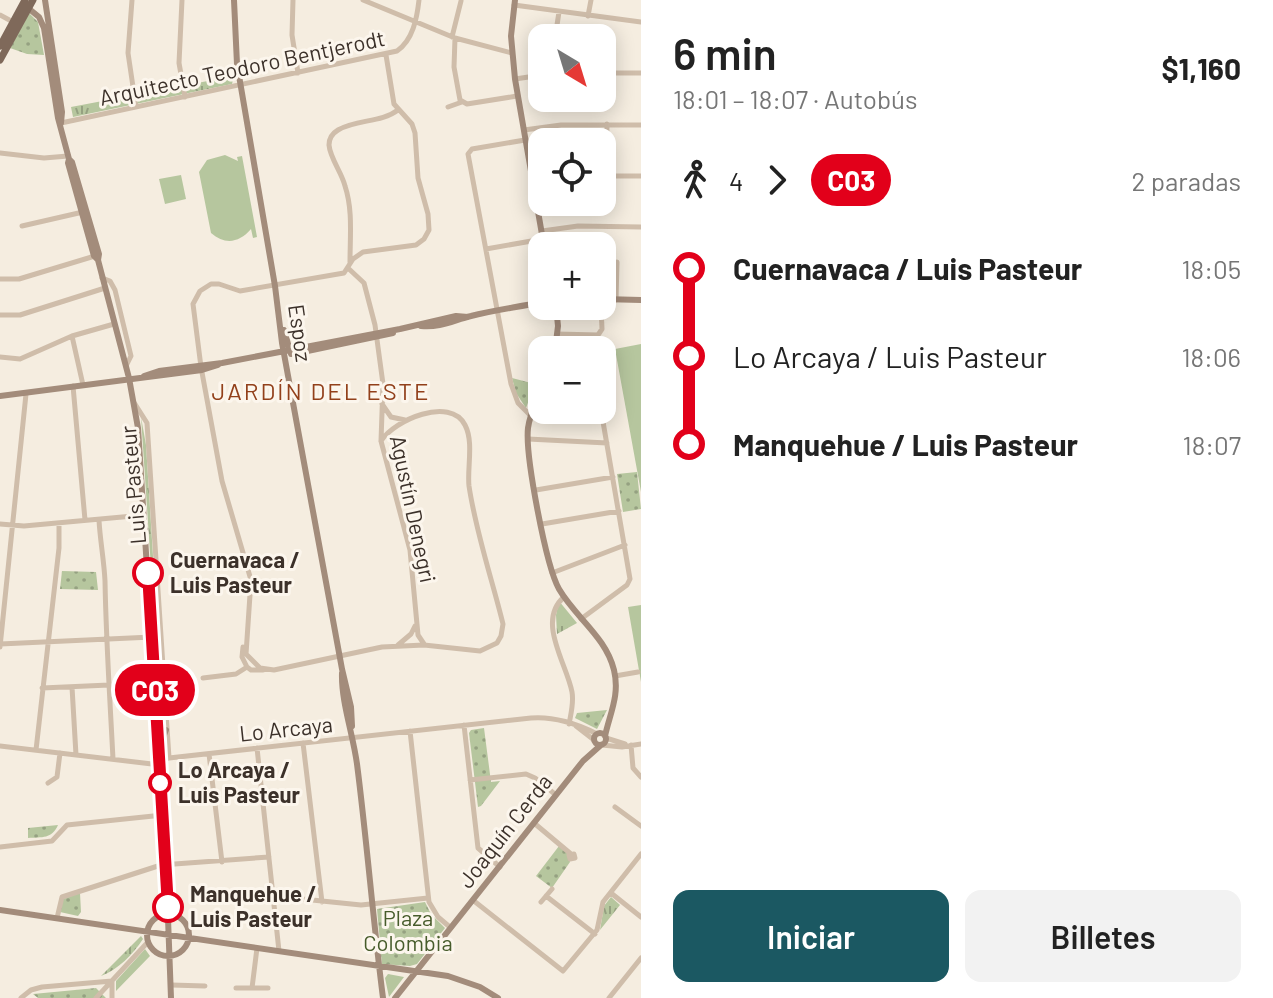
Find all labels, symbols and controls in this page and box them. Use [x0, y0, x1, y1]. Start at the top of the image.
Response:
street label: Arquitecto Teodoro Bentjerodt [97, 24, 387, 110]
north arrow [528, 24, 616, 112]
map controls [528, 24, 616, 424]
text: 6 min [673, 26, 777, 79]
text: $1,160 [1161, 50, 1241, 86]
text: 18:01 – 18:07 · Autobús [673, 83, 918, 114]
button: locate [528, 128, 616, 216]
icon: walk [673, 158, 717, 202]
icon: forward [755, 158, 799, 202]
text: C03 [827, 163, 875, 197]
text: 4 [729, 165, 743, 196]
text: 2 paradas [1132, 165, 1241, 196]
button: + [528, 232, 616, 320]
text: Cuernavaca / Luis Pasteur [733, 250, 1082, 286]
text: 18:05 [1181, 253, 1241, 284]
street label: Espoz [284, 302, 318, 363]
button: − [528, 336, 616, 424]
text: Lo Arcaya / Luis Pasteur [733, 338, 1047, 374]
text: 18:06 [1181, 341, 1241, 372]
district label: JARDÍN DEL ESTE [212, 376, 430, 405]
street label: Luis Pasteur [114, 425, 150, 545]
text: Manquehue / Luis Pasteur [733, 426, 1078, 462]
text: 18:07 [1183, 429, 1241, 460]
street label: Agustín Denegri [386, 433, 442, 585]
place label: Cuernavaca / Luis Pasteur [170, 546, 300, 597]
marker: Cuernavaca / Luis Pasteur [133, 558, 163, 588]
line badge: C03 [109, 664, 201, 716]
text: C03 [131, 673, 179, 707]
street label: Lo Arcaya [238, 710, 334, 746]
place label: Lo Arcaya / Luis Pasteur [178, 756, 300, 807]
street label: Joaquín Cerda [452, 768, 557, 892]
marker: Lo Arcaya / Luis Pasteur [149, 772, 171, 794]
place label: Manquehue / Luis Pasteur [190, 880, 317, 931]
button: Iniciar [673, 890, 949, 982]
button: Billetes [965, 890, 1241, 982]
marker: Manquehue / Luis Pasteur [153, 892, 183, 922]
park label: Plaza Colombia [363, 904, 453, 955]

